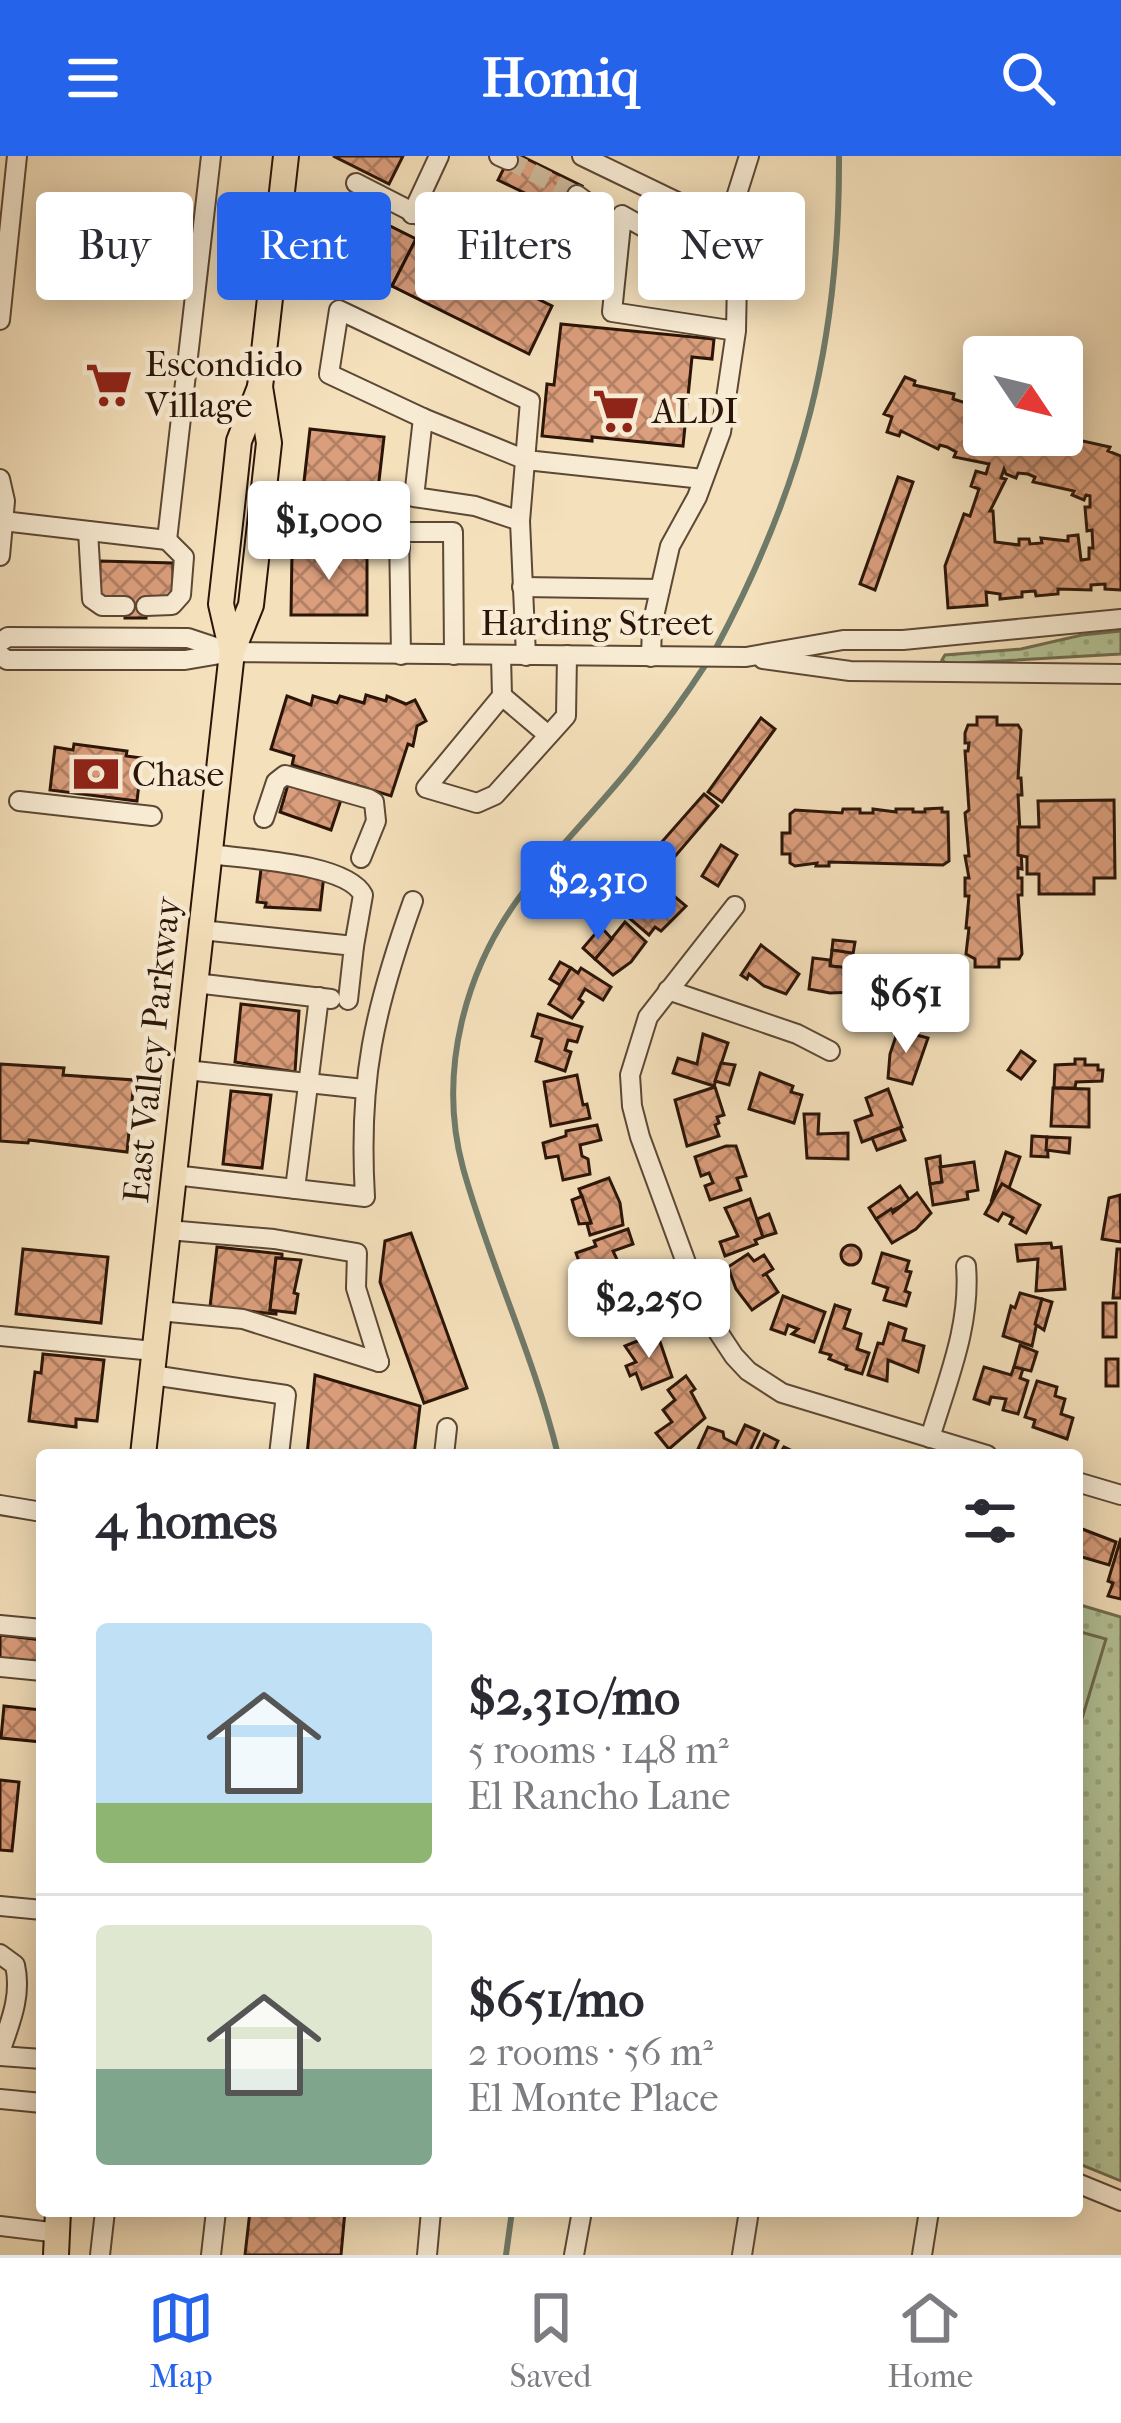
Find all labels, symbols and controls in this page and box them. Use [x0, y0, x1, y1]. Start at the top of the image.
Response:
icon: menu [60, 45, 126, 111]
icon: search [995, 45, 1061, 111]
text: Homiq [482, 47, 639, 110]
chip: Buy [36, 192, 193, 300]
chip: Rent [217, 192, 391, 300]
chip: Filters [415, 192, 614, 300]
chip: New [638, 192, 805, 300]
north arrow [963, 336, 1083, 456]
map controls [963, 336, 1083, 456]
place label: Escondido Village [144, 343, 303, 426]
supermarket icon: Escondido Village [84, 360, 134, 410]
supermarket icon: ALDI [591, 386, 641, 436]
place label: ALDI [650, 390, 738, 432]
pin: $1,000 [231, 481, 427, 583]
text: $1,000 [275, 497, 383, 543]
street label: Harding Street [480, 602, 714, 644]
bank icon: Chase [71, 749, 121, 799]
place label: Chase [132, 753, 224, 795]
pin: $2,310 [500, 841, 696, 943]
text: $2,310 [548, 857, 648, 903]
street label: East Valley Parkway [115, 893, 189, 1205]
pin: $651 [835, 954, 977, 1056]
text: $651 [869, 970, 943, 1016]
pin: $2,250 [551, 1259, 747, 1361]
text: $2,250 [595, 1275, 703, 1321]
icon: filters [957, 1488, 1023, 1554]
text: 4 homes [96, 1491, 277, 1551]
text: $2,310/mo [468, 1667, 680, 1727]
icon: home [192, 1671, 336, 1815]
text: 5 rooms · 148 m² [468, 1727, 729, 1773]
text: El Rancho Lane [468, 1773, 731, 1819]
text: $651/mo [468, 1969, 644, 2029]
icon: home [192, 1973, 336, 2117]
text: 2 rooms · 56 m² [468, 2029, 713, 2075]
text: El Monte Place [468, 2075, 718, 2121]
tab: Map [148, 2285, 214, 2396]
tab: Saved [510, 2285, 591, 2396]
tab: Home [887, 2285, 973, 2396]

